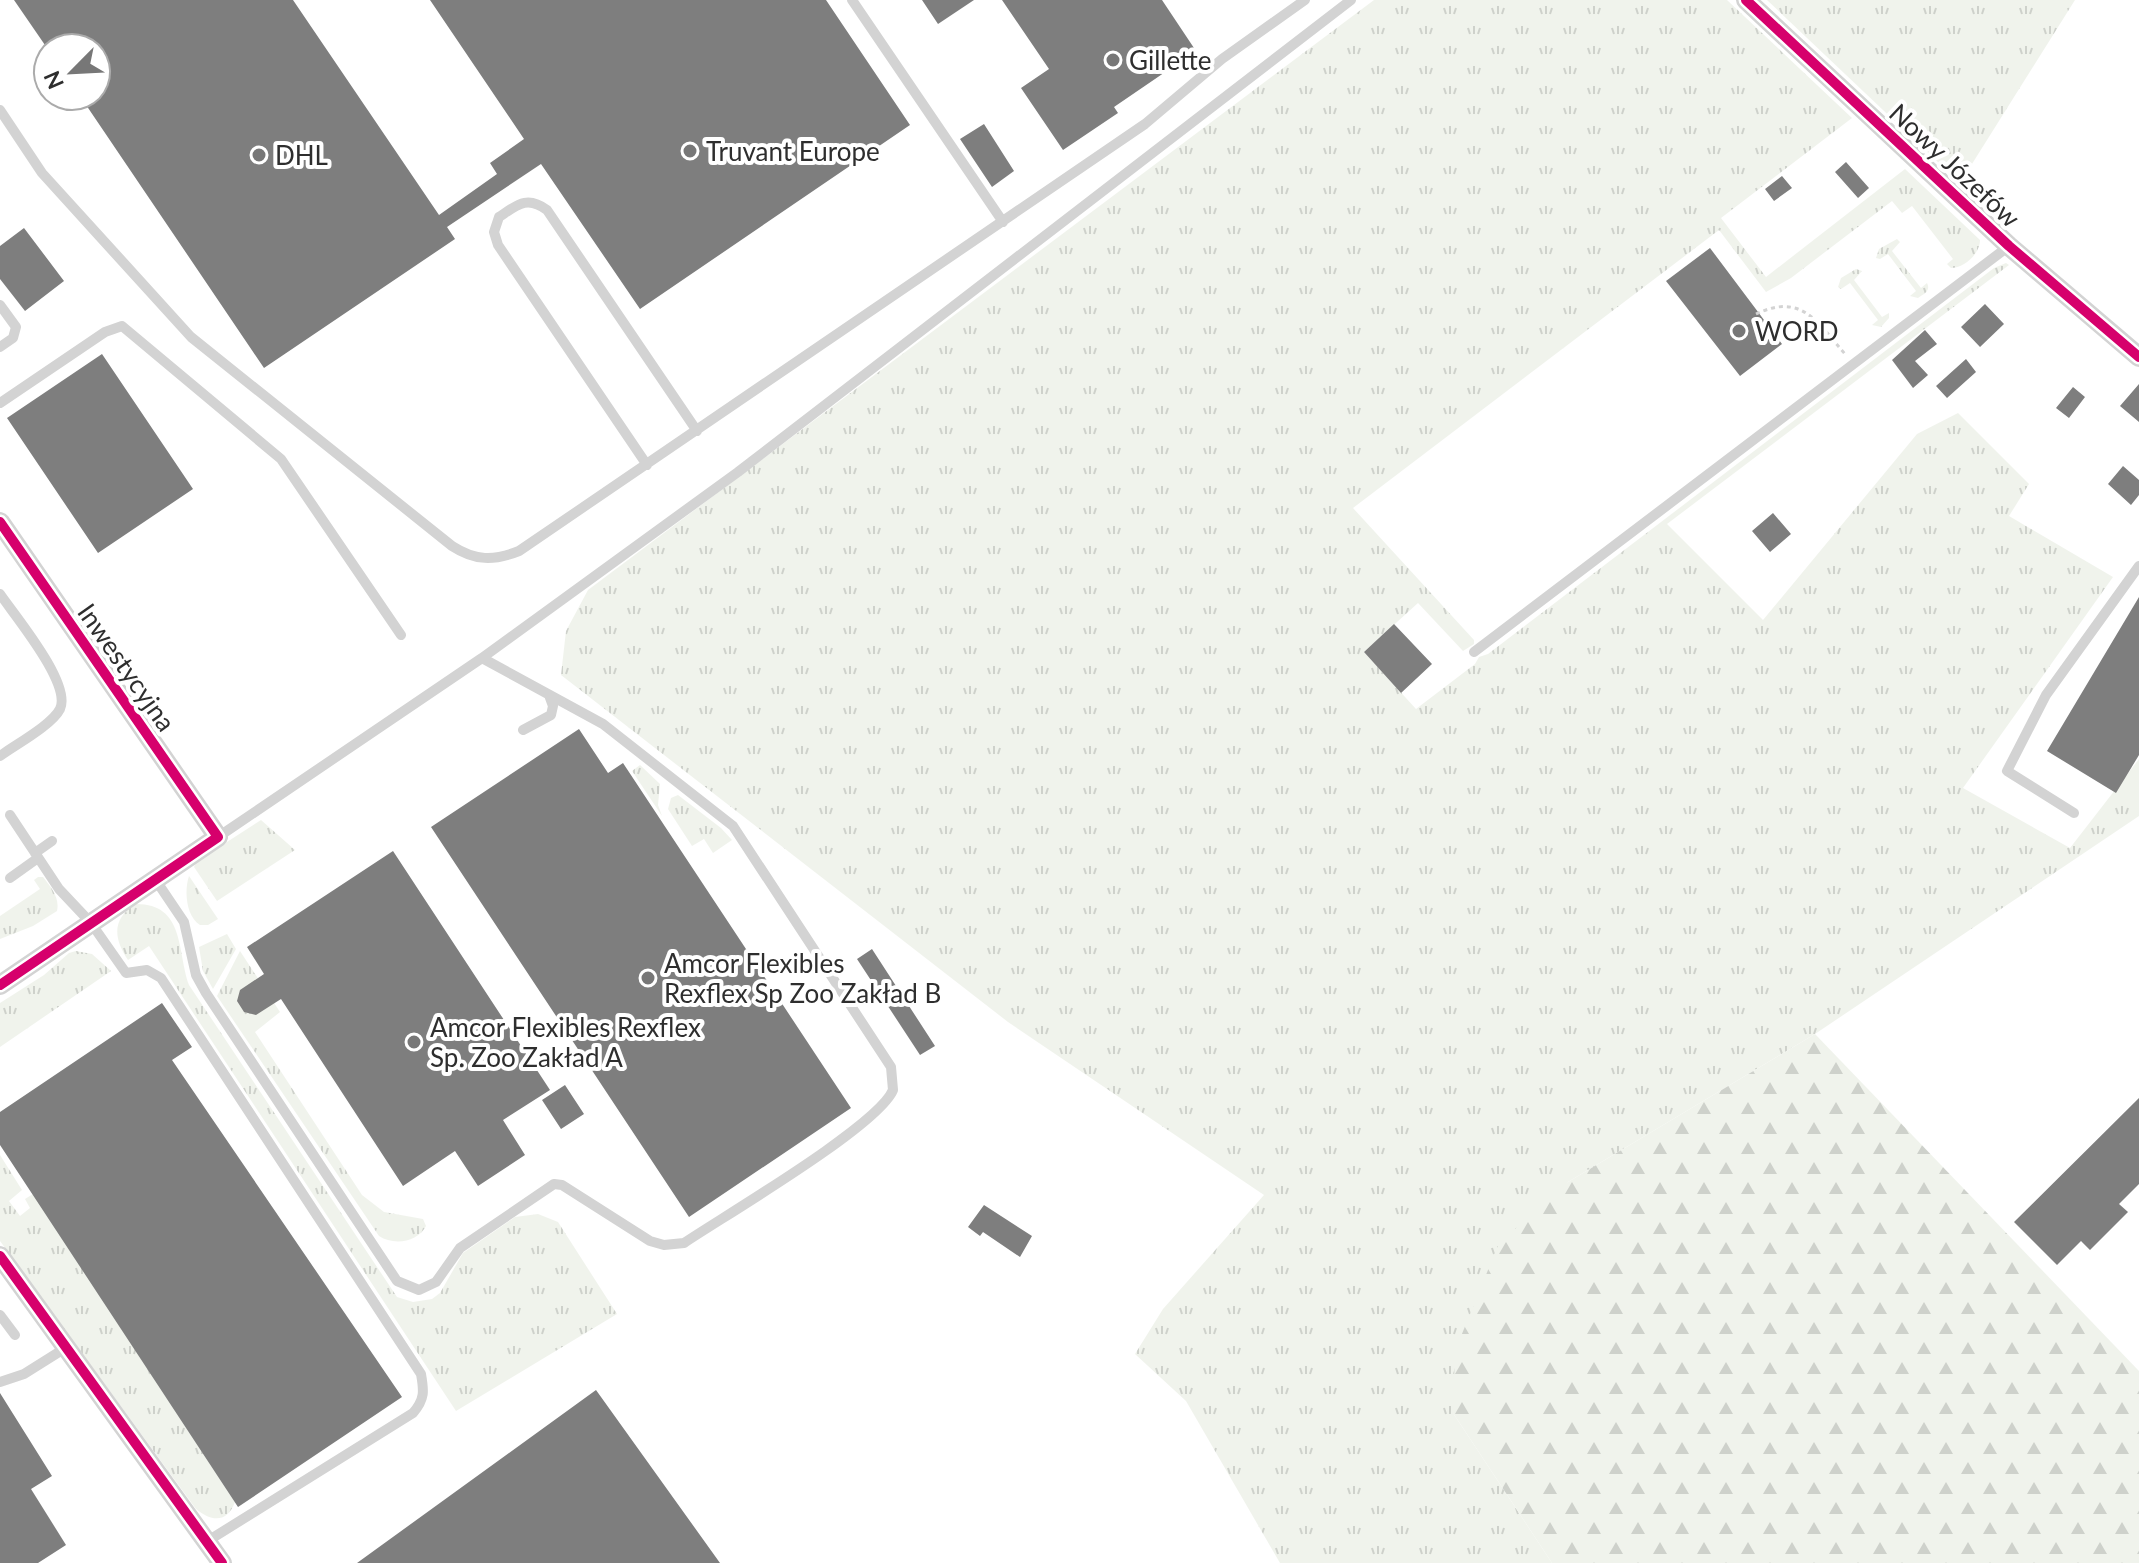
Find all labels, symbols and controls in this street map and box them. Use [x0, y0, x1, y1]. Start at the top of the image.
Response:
north arrow [32, 32, 112, 112]
place label: Gillette [1129, 44, 1211, 76]
marker: Gillette [1104, 51, 1122, 69]
text: N [37, 67, 69, 94]
street label: Nowy Józefów [1883, 96, 2027, 234]
place label: Truvant Europe [706, 135, 880, 167]
place label: DHL [275, 139, 328, 171]
marker: Truvant Europe [681, 142, 699, 160]
marker: DHL [250, 146, 268, 164]
place label: WORD [1755, 315, 1839, 347]
marker: WORD [1730, 322, 1748, 340]
street label: Inwestycyjna [71, 597, 183, 737]
place label: Amcor Flexibles Rexflex Sp Zoo Zakład B [664, 947, 941, 1009]
marker: Amcor Flexibles Rexflex Sp Zoo Zakład B [639, 969, 657, 987]
place label: Amcor Flexibles Rexflex Sp. Zoo Zakład A [430, 1011, 701, 1073]
marker: Amcor Flexibles Rexflex Sp. Zoo Zakład A [405, 1033, 423, 1051]

